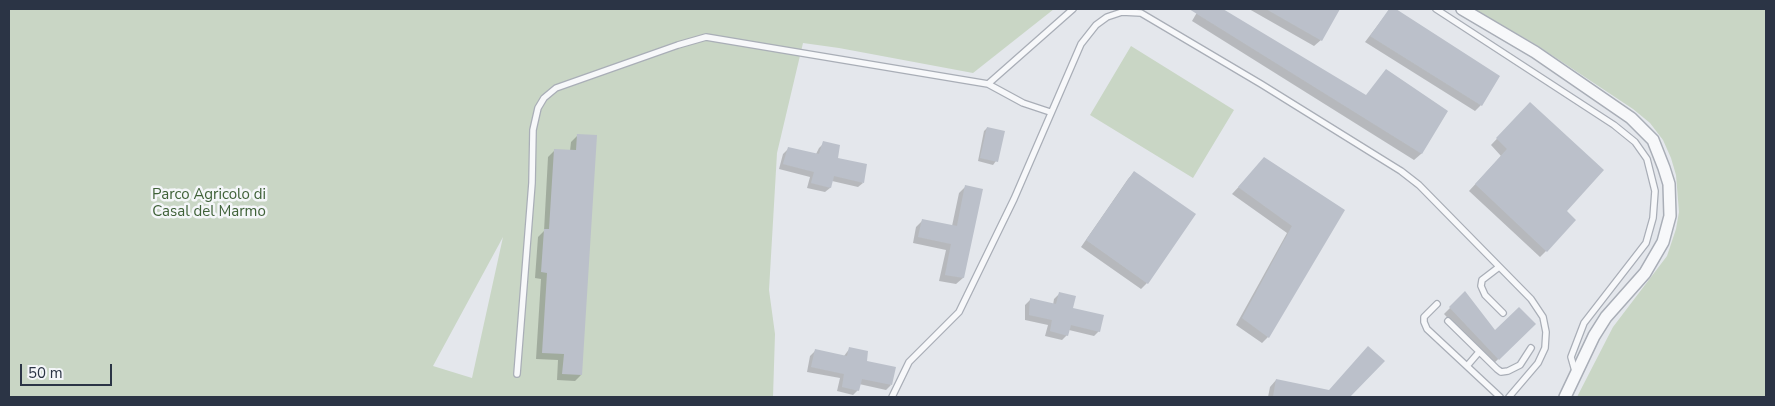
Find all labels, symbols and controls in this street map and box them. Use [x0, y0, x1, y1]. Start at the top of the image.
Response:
park label: Parco Agricolo di Casal del Marmo [152, 186, 266, 221]
scale bar [22, 354, 115, 386]
text: 50 m [28, 363, 63, 383]

